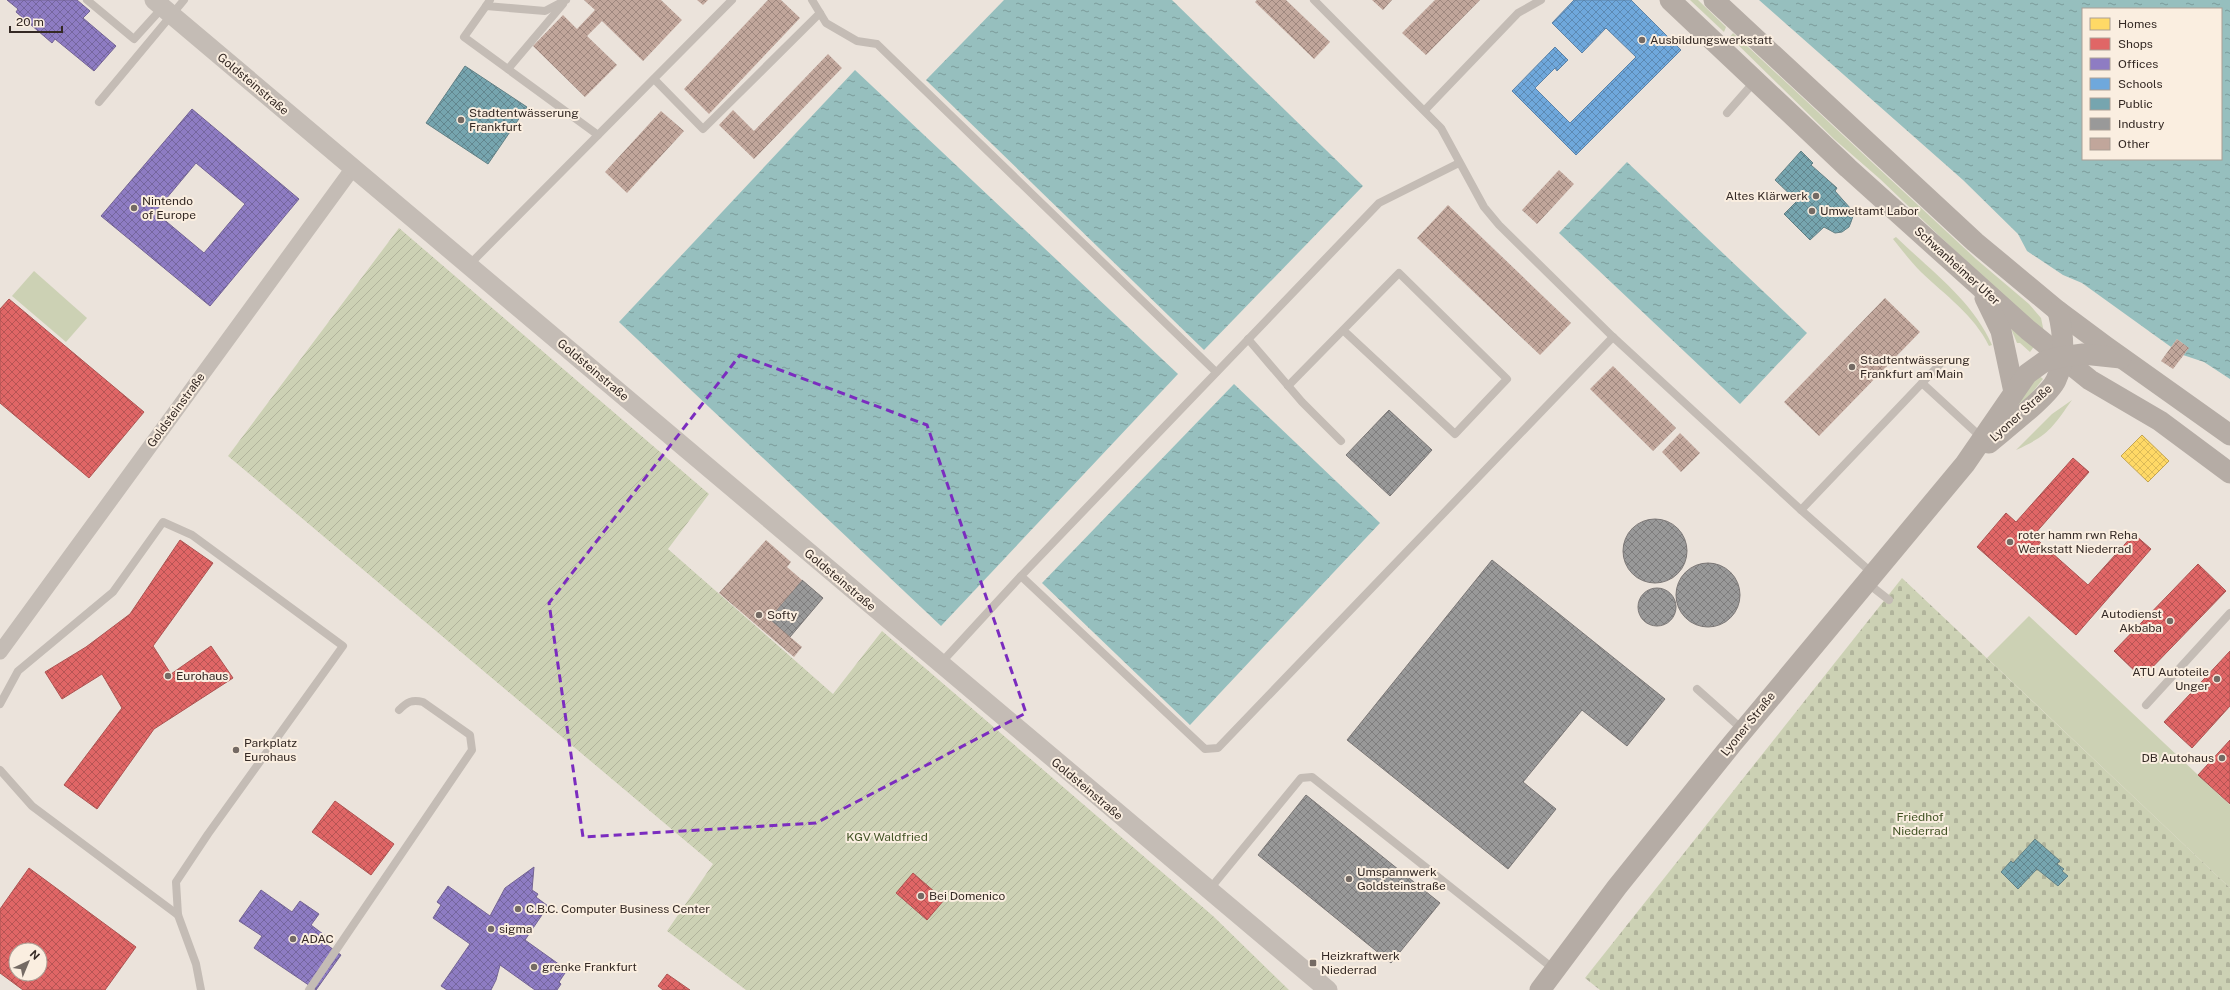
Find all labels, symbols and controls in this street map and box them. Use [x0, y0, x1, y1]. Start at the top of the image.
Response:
scale bar [10, 8, 62, 34]
legend [2082, 8, 2222, 160]
text: 20 m [16, 15, 44, 29]
text: Homes [2118, 17, 2157, 31]
place label: Ausbildungswerkstatt [1650, 33, 1773, 47]
marker: Ausbildungswerkstatt [1637, 35, 1647, 45]
text: Shops [2118, 37, 2153, 51]
street label: Goldsteinstraße [214, 50, 292, 118]
text: Offices [2118, 57, 2158, 71]
text: Schools [2118, 77, 2163, 91]
text: Public [2118, 97, 2153, 111]
place label: Stadtentwässerung Frankfurt [469, 106, 579, 134]
marker: Stadtentwässerung Frankfurt [456, 115, 466, 125]
text: Industry [2118, 117, 2165, 131]
text: Other [2118, 137, 2150, 151]
place label: Altes Klärwerk [1725, 189, 1808, 203]
marker: Altes Klärwerk [1811, 191, 1821, 201]
place label: Nintendo of Europe [142, 194, 196, 222]
marker: Nintendo of Europe [129, 203, 139, 213]
place label: Umweltamt Labor [1820, 204, 1919, 218]
marker: Umweltamt Labor [1807, 206, 1817, 216]
street label: Schwanheimer Ufer [1911, 224, 2003, 308]
street label: Goldsteinstraße [554, 336, 632, 404]
place label: Stadtentwässerung Frankfurt am Main [1860, 353, 1970, 381]
marker: Stadtentwässerung Frankfurt am Main [1847, 362, 1857, 372]
street label: Goldsteinstraße [144, 370, 208, 450]
street label: Lyoner Straße [1987, 381, 2055, 444]
place label: roter hamm rwn Reha Werkstatt Niederrad [2018, 528, 2138, 556]
marker: roter hamm rwn Reha Werkstatt Niederrad [2005, 537, 2015, 547]
street label: Goldsteinstraße [801, 546, 879, 614]
place label: Autodienst Akbaba [2101, 607, 2162, 635]
place label: Softy [767, 608, 798, 622]
marker: Softy [754, 610, 764, 620]
marker: Autodienst Akbaba [2165, 616, 2175, 626]
place label: ATU Autoteile Unger [2132, 665, 2209, 693]
place label: Eurohaus [176, 669, 228, 683]
marker: Eurohaus [163, 671, 173, 681]
marker: ATU Autoteile Unger [2212, 674, 2222, 684]
street label: Lyoner Straße [1718, 689, 1778, 759]
place label: Parkplatz Eurohaus [244, 736, 297, 764]
marker: Parkplatz Eurohaus [231, 745, 241, 755]
place label: DB Autohaus [2141, 751, 2214, 765]
marker: DB Autohaus [2217, 753, 2227, 763]
street label: Goldsteinstraße [1048, 755, 1126, 823]
park label: Friedhof Niederrad [1892, 810, 1948, 838]
park label: KGV Waldfried [846, 830, 928, 844]
place label: Umspannwerk Goldsteinstraße [1357, 865, 1446, 893]
marker: Umspannwerk Goldsteinstraße [1344, 874, 1354, 884]
place label: Bei Domenico [929, 889, 1005, 903]
marker: Bei Domenico [916, 891, 926, 901]
place label: C.B.C. Computer Business Center [526, 902, 710, 916]
marker: C.B.C. Computer Business Center [513, 904, 523, 914]
place label: sigma [499, 922, 533, 936]
marker: sigma [486, 924, 496, 934]
place label: ADAC [301, 932, 334, 946]
marker: ADAC [288, 934, 298, 944]
north arrow [8, 942, 48, 982]
text: N [28, 948, 42, 962]
place label: Heizkraftwerk Niederrad [1321, 949, 1400, 977]
marker: Heizkraftwerk Niederrad [1308, 958, 1318, 968]
place label: grenke Frankfurt [542, 960, 637, 974]
marker: grenke Frankfurt [529, 962, 539, 972]

